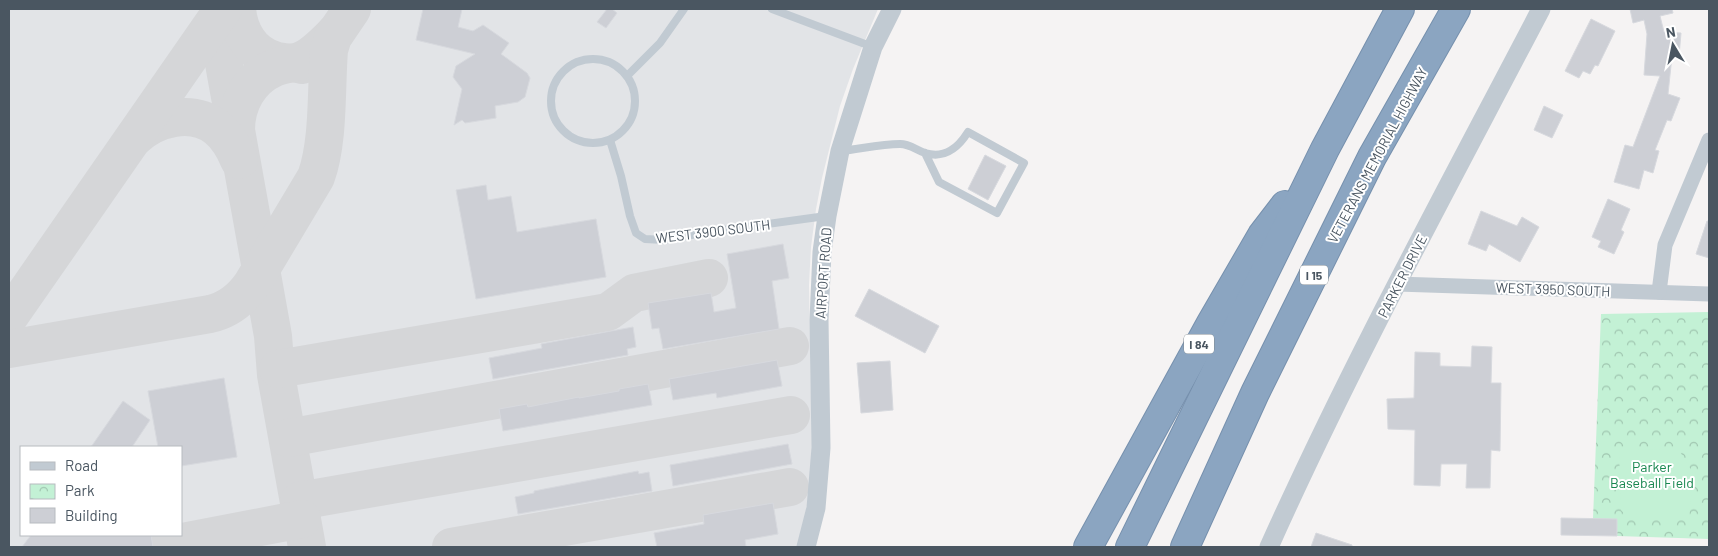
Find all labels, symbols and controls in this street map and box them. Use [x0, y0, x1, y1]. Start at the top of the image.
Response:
north arrow [1648, 20, 1698, 70]
text: N [1665, 23, 1677, 41]
street label: VETERANS MEMORIAL HIGHWAY [1323, 64, 1431, 246]
street label: WEST 3900 SOUTH [655, 216, 771, 246]
street label: AIRPORT ROAD [811, 227, 835, 319]
street label: PARKER DRIVE [1374, 232, 1430, 320]
road number: I 15 [1300, 266, 1328, 284]
street label: WEST 3950 SOUTH [1495, 279, 1611, 299]
road number: I 84 [1184, 334, 1214, 354]
legend [20, 446, 182, 536]
text: Road [65, 456, 98, 474]
park label: Parker Baseball Field [1610, 458, 1694, 491]
text: Park [65, 481, 95, 499]
text: Building [65, 506, 118, 524]

